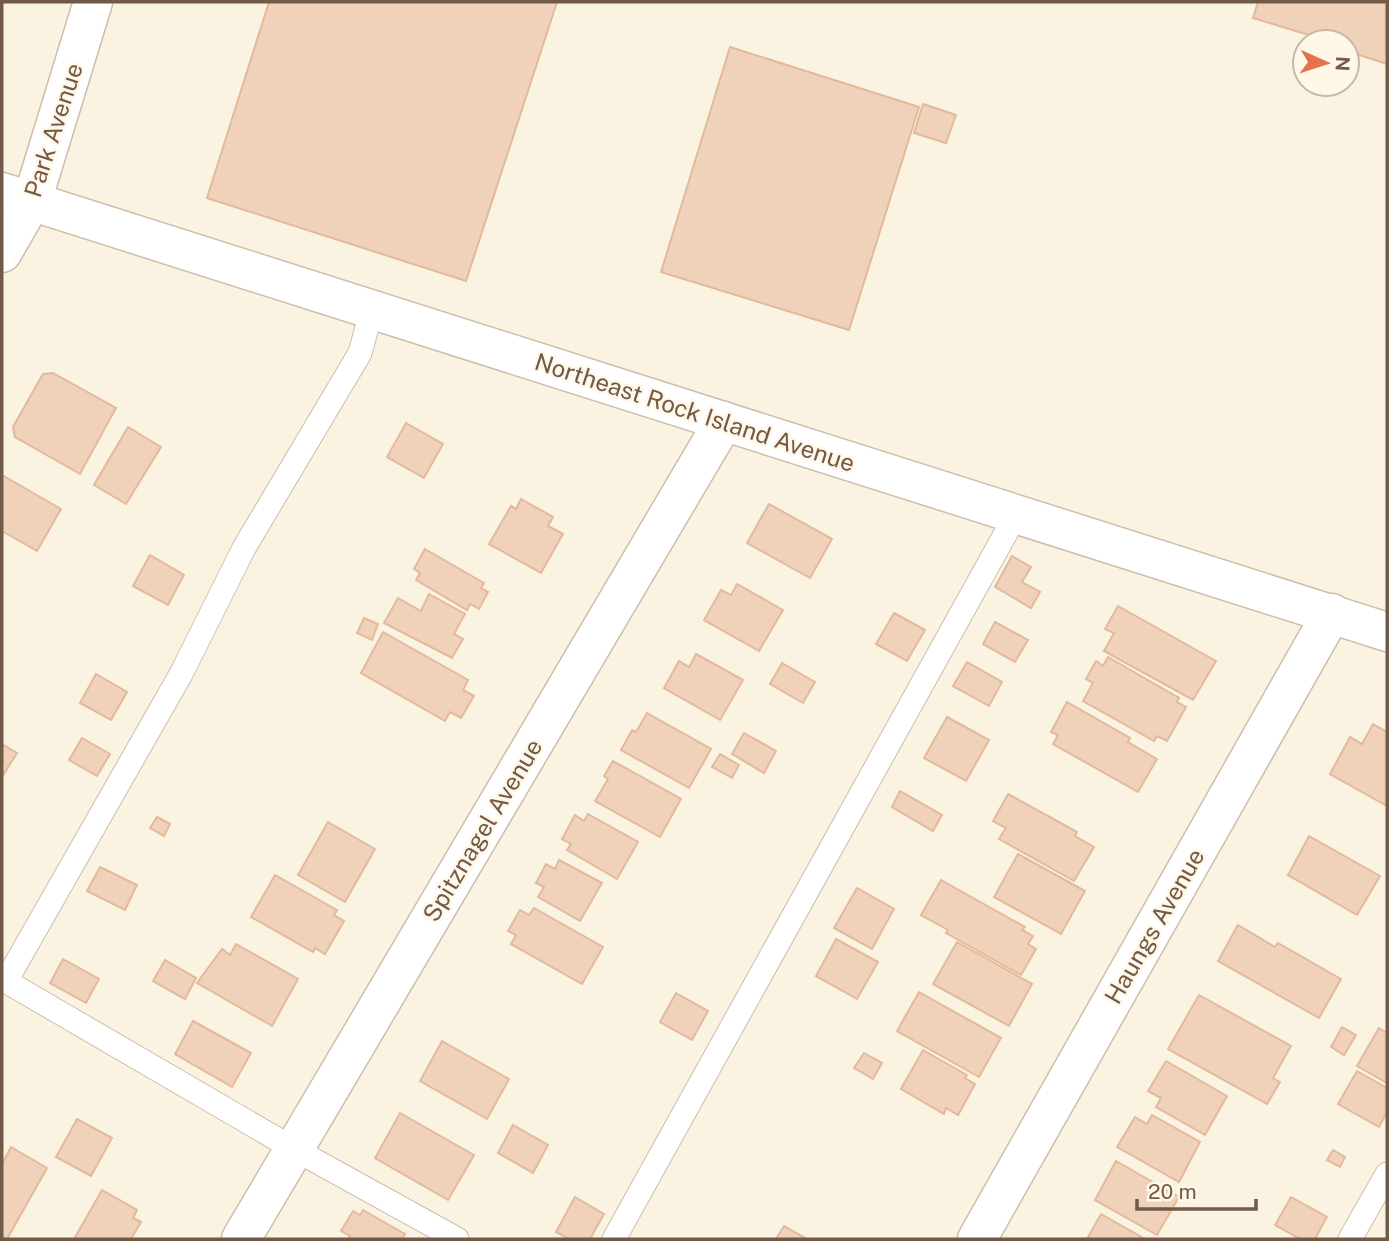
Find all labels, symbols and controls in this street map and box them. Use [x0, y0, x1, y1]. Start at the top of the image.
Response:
north arrow [1291, 28, 1361, 98]
text: N [1332, 56, 1354, 72]
street label: Park Avenue [18, 59, 88, 201]
street label: Northeast Rock Island Avenue [531, 347, 859, 477]
street label: Spitznagel Avenue [416, 734, 548, 926]
street label: Haungs Avenue [1098, 844, 1210, 1008]
scale bar [1137, 1168, 1256, 1212]
text: 20 m [1148, 1179, 1197, 1204]

